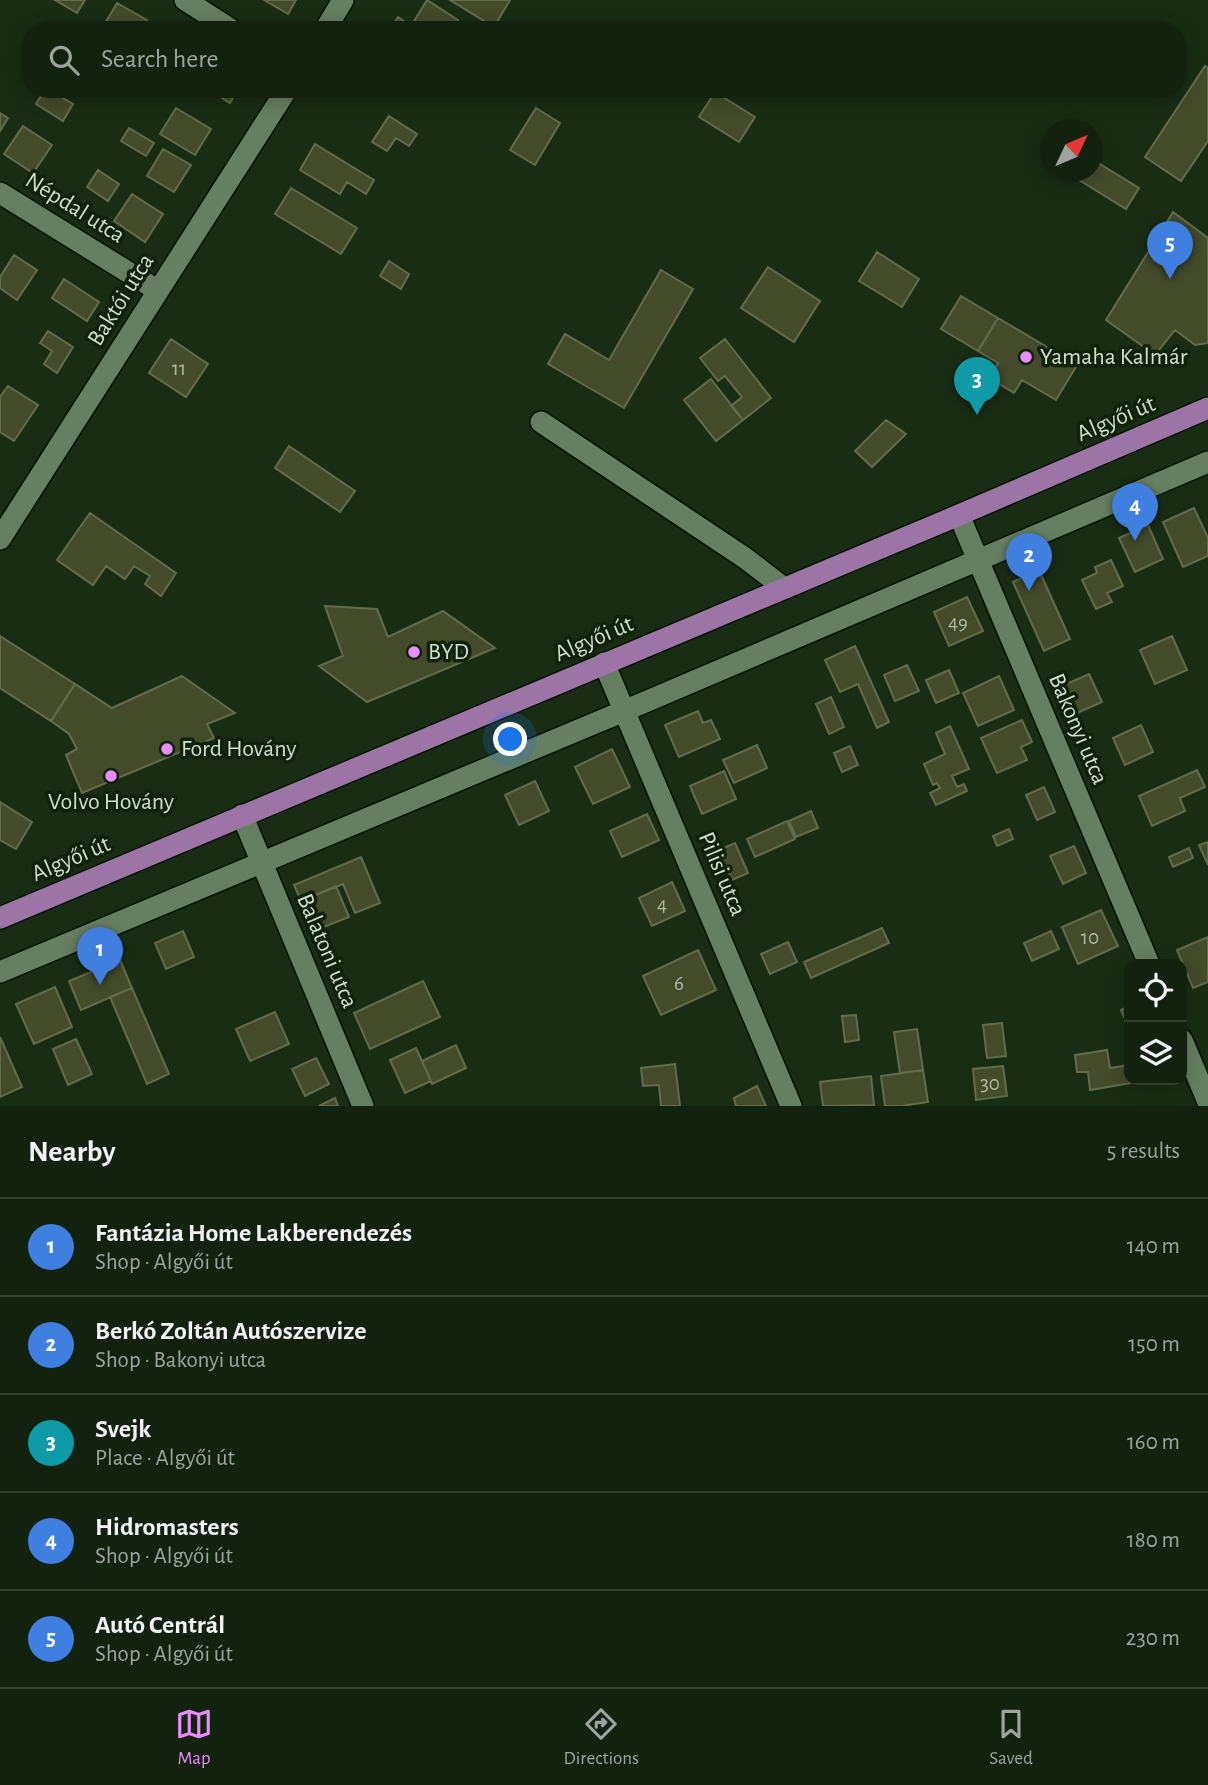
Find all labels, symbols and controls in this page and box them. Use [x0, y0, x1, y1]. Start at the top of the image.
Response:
search box [21, 21, 1187, 98]
icon: search [45, 41, 83, 79]
text: Search here [101, 46, 219, 72]
north arrow [1040, 119, 1103, 182]
street label: Népdal utca [21, 168, 129, 248]
pin: 5 [1147, 221, 1193, 279]
street label: Baktói utca [83, 250, 159, 350]
place label: Yamaha Kalmár [1040, 345, 1188, 369]
marker: Yamaha Kalmár [1018, 349, 1034, 365]
pin: 3 [954, 357, 1000, 415]
house number: 11 [172, 358, 186, 379]
street label: Algyői út [1073, 392, 1159, 446]
pin: 4 [1112, 483, 1158, 541]
pin: 2 [1006, 533, 1052, 591]
street label: Algyői út [551, 612, 637, 666]
house number: 49 [948, 612, 968, 633]
place label: BYD [428, 640, 469, 664]
marker: BYD [406, 644, 422, 660]
street label: Bakonyi utca [1044, 670, 1112, 788]
your location [493, 722, 527, 756]
place label: Ford Hovány [181, 737, 296, 761]
marker: Ford Hovány [159, 741, 175, 757]
marker: Volvo Hovány [103, 768, 119, 784]
place label: Volvo Hovány [48, 790, 174, 814]
street label: Pilisi utca [694, 829, 750, 919]
street label: Algyői út [28, 832, 114, 886]
street label: Balatoni utca [292, 890, 362, 1012]
house number: 4 [657, 894, 667, 915]
pin: 1 [77, 927, 123, 985]
house number: 10 [1081, 927, 1099, 948]
map controls [1124, 959, 1187, 1085]
button: locate [1124, 959, 1187, 1022]
house number: 6 [674, 973, 684, 994]
button: layers [1124, 1022, 1187, 1085]
house number: 30 [980, 1073, 1000, 1094]
text: Nearby [28, 1137, 116, 1167]
text: 5 results [1107, 1140, 1180, 1163]
text: Fantázia Home Lakberendezés [95, 1220, 412, 1246]
text: 1 [47, 1235, 55, 1258]
text: 140 m [1127, 1235, 1180, 1258]
text: Shop · Algyői út [95, 1251, 233, 1274]
text: Berkó Zoltán Autószervize [95, 1318, 366, 1344]
text: 2 [46, 1333, 56, 1356]
text: 150 m [1128, 1333, 1180, 1356]
text: Shop · Bakonyi utca [95, 1349, 266, 1372]
text: Svejk [95, 1416, 151, 1442]
text: 3 [46, 1431, 56, 1454]
text: 160 m [1127, 1431, 1180, 1454]
text: Place · Algyői út [95, 1447, 235, 1470]
text: Hidromasters [95, 1514, 239, 1540]
text: 4 [45, 1529, 57, 1552]
text: 180 m [1127, 1529, 1180, 1552]
text: Shop · Algyői út [95, 1545, 233, 1568]
text: Autó Centrál [95, 1612, 225, 1638]
text: 5 [46, 1627, 56, 1650]
text: 230 m [1126, 1627, 1180, 1650]
text: Shop · Algyői út [95, 1643, 233, 1666]
tab: Map [175, 1705, 213, 1770]
tab: Directions [563, 1705, 639, 1770]
tab: Saved [989, 1705, 1033, 1770]

